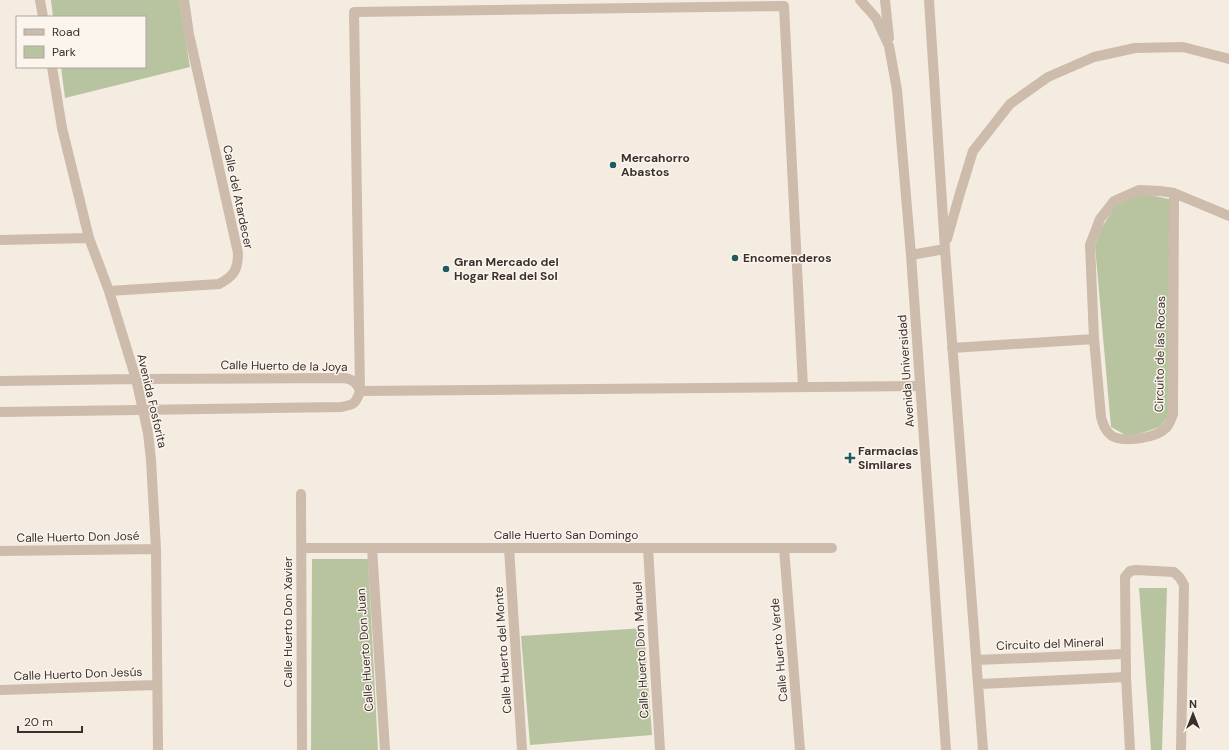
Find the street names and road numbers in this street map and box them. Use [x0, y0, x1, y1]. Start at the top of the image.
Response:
street label: Calle del Atardecer [219, 143, 257, 251]
street label: Circuito de las Rocas [1151, 296, 1169, 412]
street label: Avenida Universidad [894, 314, 918, 428]
street label: Avenida Fosforita [133, 352, 171, 450]
street label: Calle Huerto de la Joya [220, 357, 348, 375]
street label: Calle Huerto San Domingo [494, 527, 638, 543]
street label: Calle Huerto Don José [16, 528, 140, 546]
street label: Calle Huerto Don Xavier [280, 556, 296, 687]
street label: Calle Huerto Don Manuel [629, 581, 653, 719]
street label: Calle Huerto del Monte [491, 586, 515, 714]
street label: Calle Huerto Don Juan [353, 588, 377, 712]
street label: Calle Huerto Verde [766, 597, 792, 703]
street label: Circuito del Mineral [996, 634, 1104, 654]
street label: Calle Huerto Don Jesús [13, 664, 143, 684]

